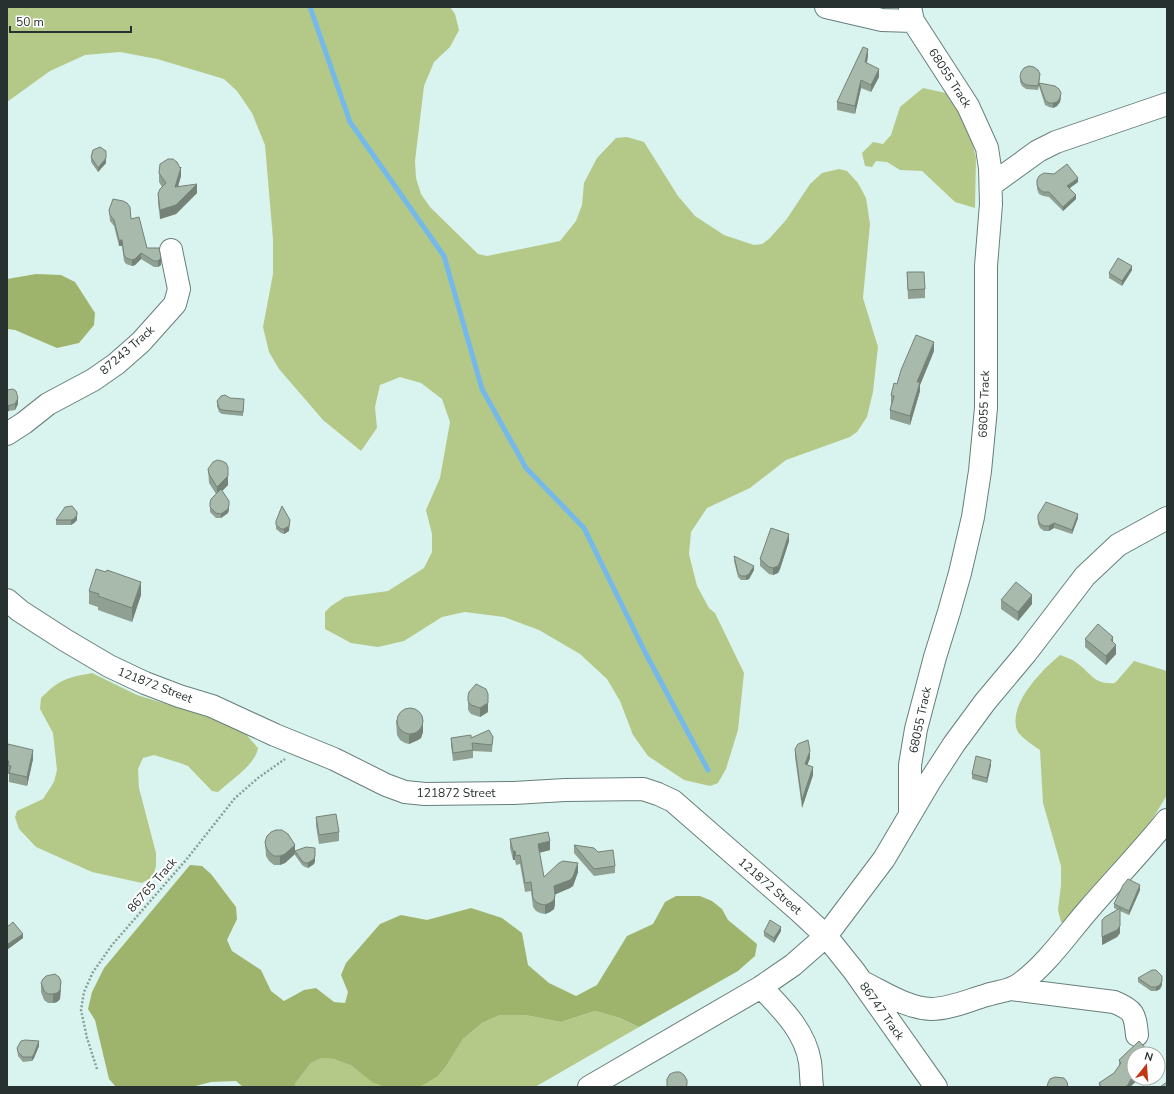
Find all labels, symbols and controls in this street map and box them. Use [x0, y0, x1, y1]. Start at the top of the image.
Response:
scale bar [10, 8, 131, 34]
text: 50 m [16, 14, 44, 30]
street label: 68055 Track [925, 45, 976, 112]
street label: 87243 Track [96, 321, 158, 378]
street label: 68055 Track [975, 369, 993, 438]
street label: 121872 Street [115, 663, 195, 707]
street label: 68055 Track [905, 684, 935, 755]
street label: 121872 Street [416, 785, 496, 801]
street label: 86765 Track [124, 854, 181, 916]
street label: 121872 Street [735, 854, 806, 918]
street label: 86747 Track [856, 979, 908, 1044]
north arrow [1126, 1046, 1166, 1086]
text: N [1143, 1049, 1155, 1065]

